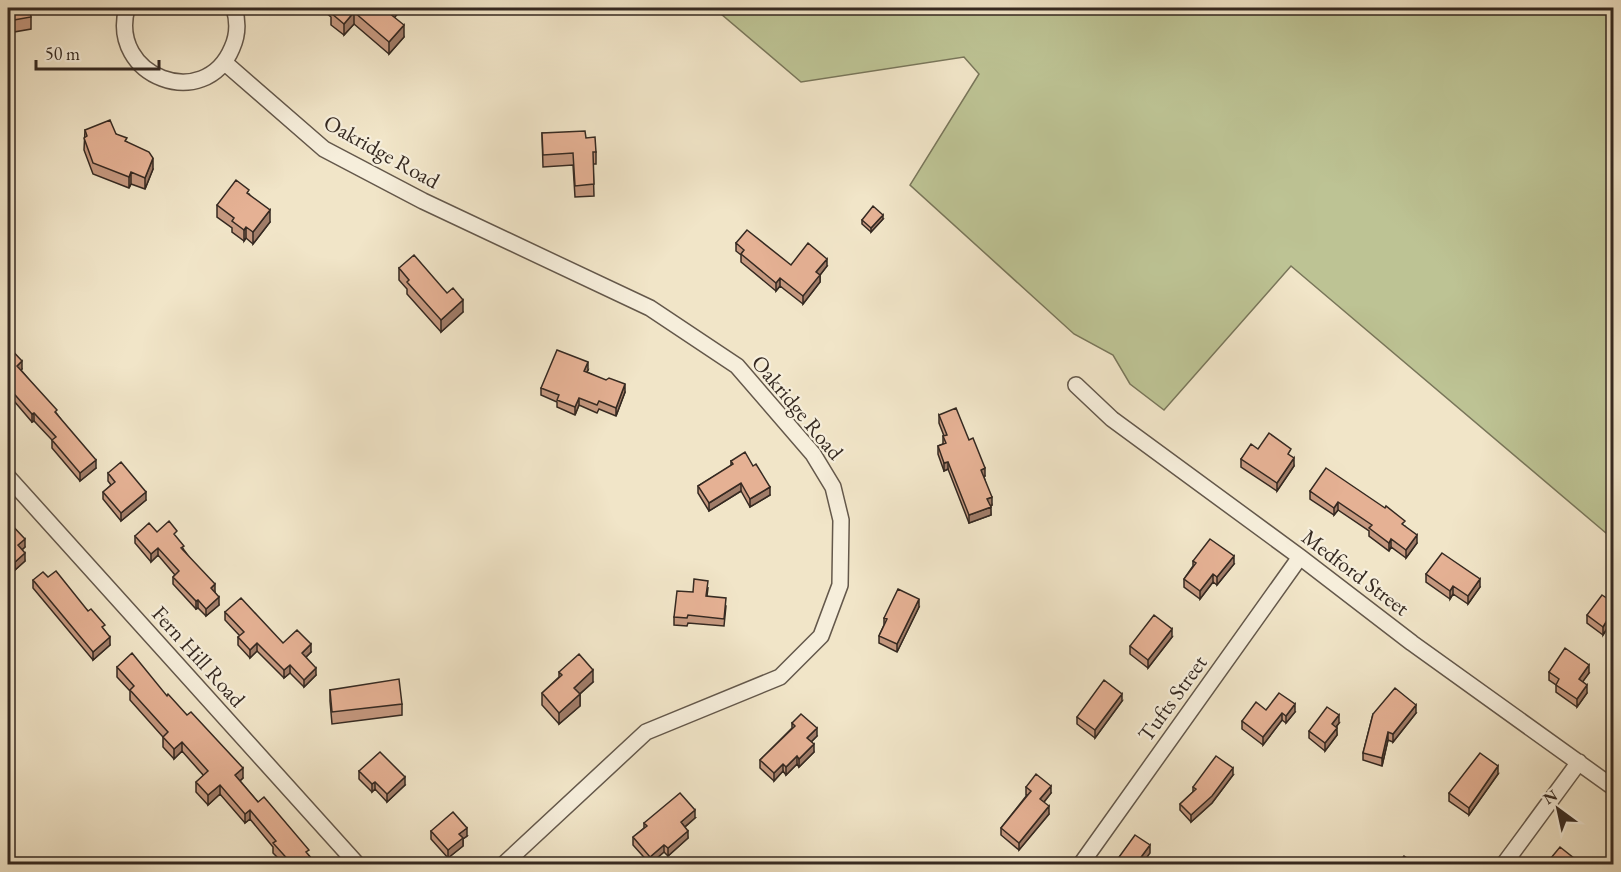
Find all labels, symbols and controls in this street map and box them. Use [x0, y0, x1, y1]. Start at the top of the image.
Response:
scale bar [36, 33, 159, 71]
text: 50 m [45, 42, 80, 65]
street label: Oakridge Road [319, 108, 446, 196]
street label: Oakridge Road [745, 349, 851, 466]
street label: Medford Street [1296, 522, 1415, 622]
street label: Fern Hill Road [145, 600, 252, 714]
street label: Tufts Street [1131, 649, 1214, 747]
north arrow [1528, 779, 1588, 839]
text: N [1539, 784, 1561, 809]

